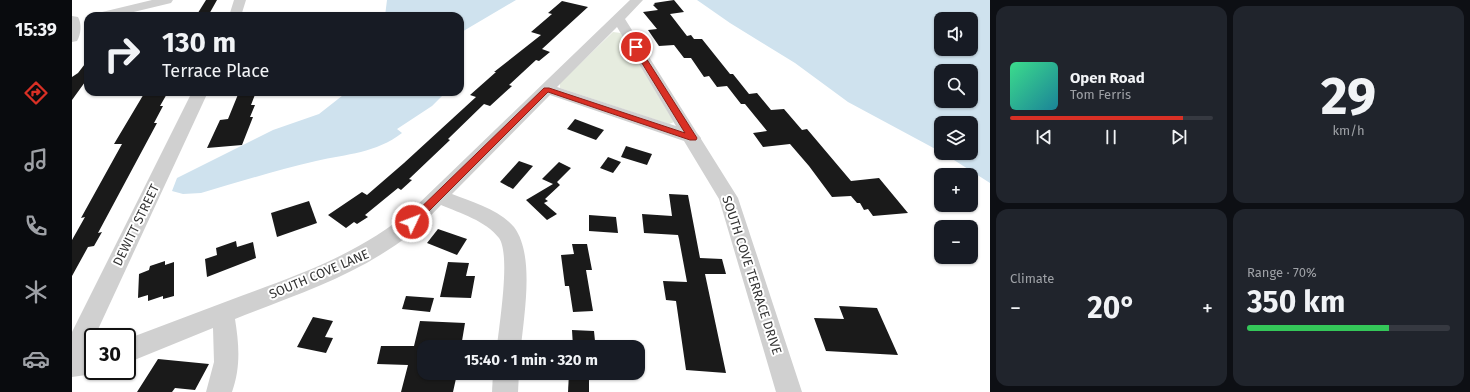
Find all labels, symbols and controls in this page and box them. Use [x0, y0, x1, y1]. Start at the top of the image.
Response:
map controls [934, 12, 978, 264]
button: sound [934, 12, 978, 56]
text: 15:39 [15, 19, 57, 41]
text: 130 m [162, 26, 236, 59]
icon: right [96, 28, 148, 80]
pin [619, 30, 653, 64]
icon: arrive [625, 36, 647, 58]
text: Terrace Place [162, 60, 269, 82]
button: search [934, 64, 978, 108]
text: 29 [1321, 65, 1376, 128]
text: Open Road [1070, 69, 1145, 87]
icon: directions [22, 79, 50, 107]
text: Tom Ferris [1070, 87, 1131, 102]
button: layers [934, 116, 978, 160]
text: km/h [1332, 123, 1365, 138]
icon: previous [1033, 126, 1055, 148]
icon: pause [1100, 126, 1122, 148]
icon: next [1168, 126, 1190, 148]
icon: music [22, 146, 50, 174]
button: + [934, 168, 978, 212]
street label: DEWITT STREET [110, 182, 162, 268]
street label: SOUTH COVE TERRACE DRIVE [719, 194, 785, 356]
position arrow [391, 201, 433, 243]
icon: phone [22, 212, 50, 240]
button: − [934, 220, 978, 264]
street label: SOUTH COVE LANE [267, 246, 371, 302]
text: Range · 70% [1247, 265, 1317, 280]
text: Climate [1010, 271, 1054, 286]
icon: climate [22, 278, 50, 306]
text: 350 km [1247, 284, 1345, 320]
text: 20° [1087, 290, 1136, 326]
text: − [1010, 295, 1021, 322]
text: + [1202, 295, 1213, 322]
speed limit sign: 30 [84, 328, 136, 380]
icon: car [22, 345, 50, 373]
text: 15:40 · 1 min · 320 m [464, 351, 598, 369]

